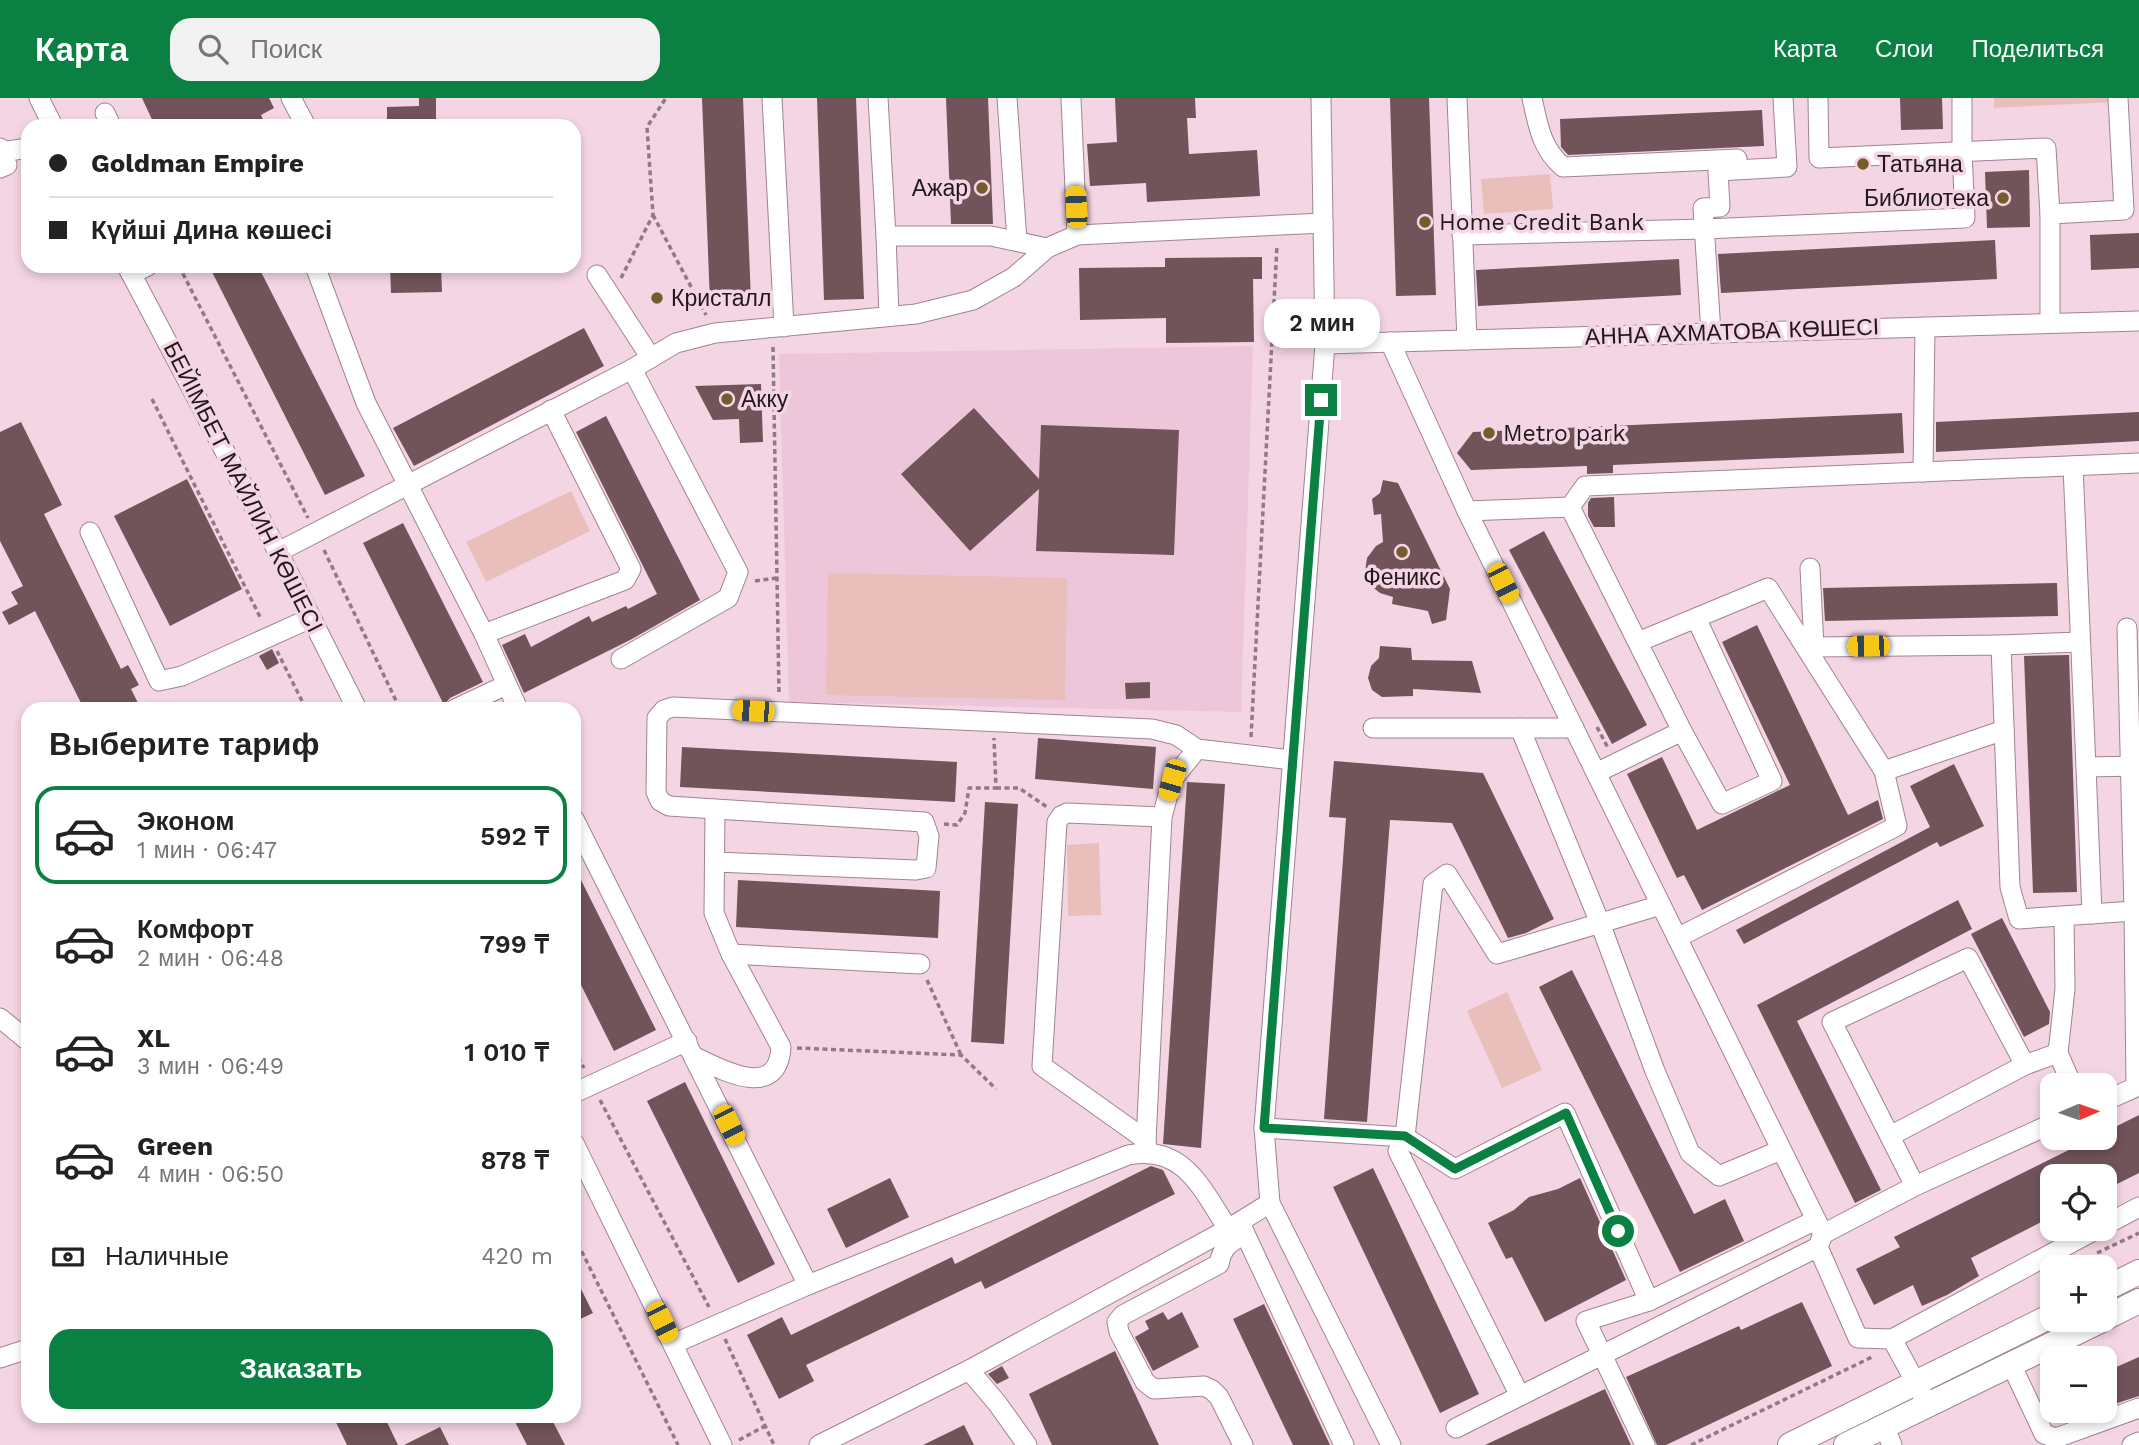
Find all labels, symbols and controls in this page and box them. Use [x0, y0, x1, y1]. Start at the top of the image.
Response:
search box [170, 18, 660, 81]
text: Карта [35, 30, 128, 69]
icon: search [194, 30, 232, 68]
text: Поиск [250, 34, 322, 64]
text: Карта [1773, 35, 1837, 63]
text: Слои [1875, 35, 1933, 63]
text: Поделиться [1971, 35, 2104, 63]
text: Goldman Empire [91, 148, 304, 178]
place label: Татьяна [1877, 151, 1963, 178]
marker: Татьяна [1855, 156, 1871, 172]
place label: Ажар [912, 175, 968, 202]
marker: Ажар [974, 180, 990, 196]
car [1065, 185, 1088, 229]
place label: Библиотека [1864, 185, 1989, 212]
marker: Библиотека [1995, 190, 2011, 206]
place label: Home Credit Bank [1439, 209, 1644, 236]
marker: Home Credit Bank [1417, 214, 1433, 230]
text: Күйші Дина көшесі [91, 215, 332, 245]
place label: Кристалл [671, 285, 771, 312]
marker: Кристалл [649, 290, 665, 306]
callout: 2 мин [1263, 299, 1379, 348]
text: 2 мин [1289, 310, 1355, 337]
street label: АННА АХМАТОВА КӨШЕСІ [1584, 313, 1880, 351]
street label: БЕЙІМБЕТ МАЙЛИН КӨШЕСІ [158, 337, 329, 637]
route end [1305, 384, 1337, 416]
place label: Акку [741, 386, 789, 413]
marker: Акку [719, 391, 735, 407]
place label: Metro park [1503, 420, 1626, 447]
marker: Metro park [1481, 425, 1497, 441]
marker: Феникс [1394, 544, 1410, 560]
car [1485, 560, 1522, 606]
place label: Феникс [1363, 564, 1441, 591]
car [1847, 635, 1890, 657]
car [732, 699, 775, 723]
text: Выберите тариф [49, 725, 320, 763]
car [1157, 757, 1188, 803]
icon: car [53, 804, 116, 867]
text: Эконом [137, 806, 235, 836]
text: 592 ₸ [480, 821, 549, 851]
text: 1 мин · 06:47 [137, 837, 277, 864]
icon: car [53, 912, 116, 975]
text: Комфорт [137, 914, 254, 944]
text: 799 ₸ [479, 929, 549, 959]
text: 2 мин · 06:48 [137, 945, 284, 972]
icon: car [53, 1020, 116, 1083]
text: XL [137, 1023, 170, 1053]
text: 1 010 ₸ [464, 1037, 549, 1067]
text: 3 мин · 06:49 [137, 1053, 284, 1080]
north arrow [2040, 1073, 2118, 1150]
map controls [2040, 1073, 2117, 1423]
car [711, 1102, 748, 1148]
icon: car [53, 1128, 116, 1191]
text: Green [137, 1131, 213, 1161]
text: 878 ₸ [481, 1145, 549, 1175]
text: 4 мин · 06:50 [137, 1161, 284, 1188]
button: locate [2040, 1164, 2117, 1241]
route start [1602, 1215, 1634, 1247]
icon: cash [49, 1238, 87, 1276]
text: Наличные [105, 1241, 229, 1271]
text: 420 m [481, 1243, 553, 1270]
button: + [2040, 1255, 2117, 1332]
car [644, 1299, 681, 1345]
button: Заказать [49, 1329, 553, 1409]
button: − [2040, 1346, 2117, 1423]

